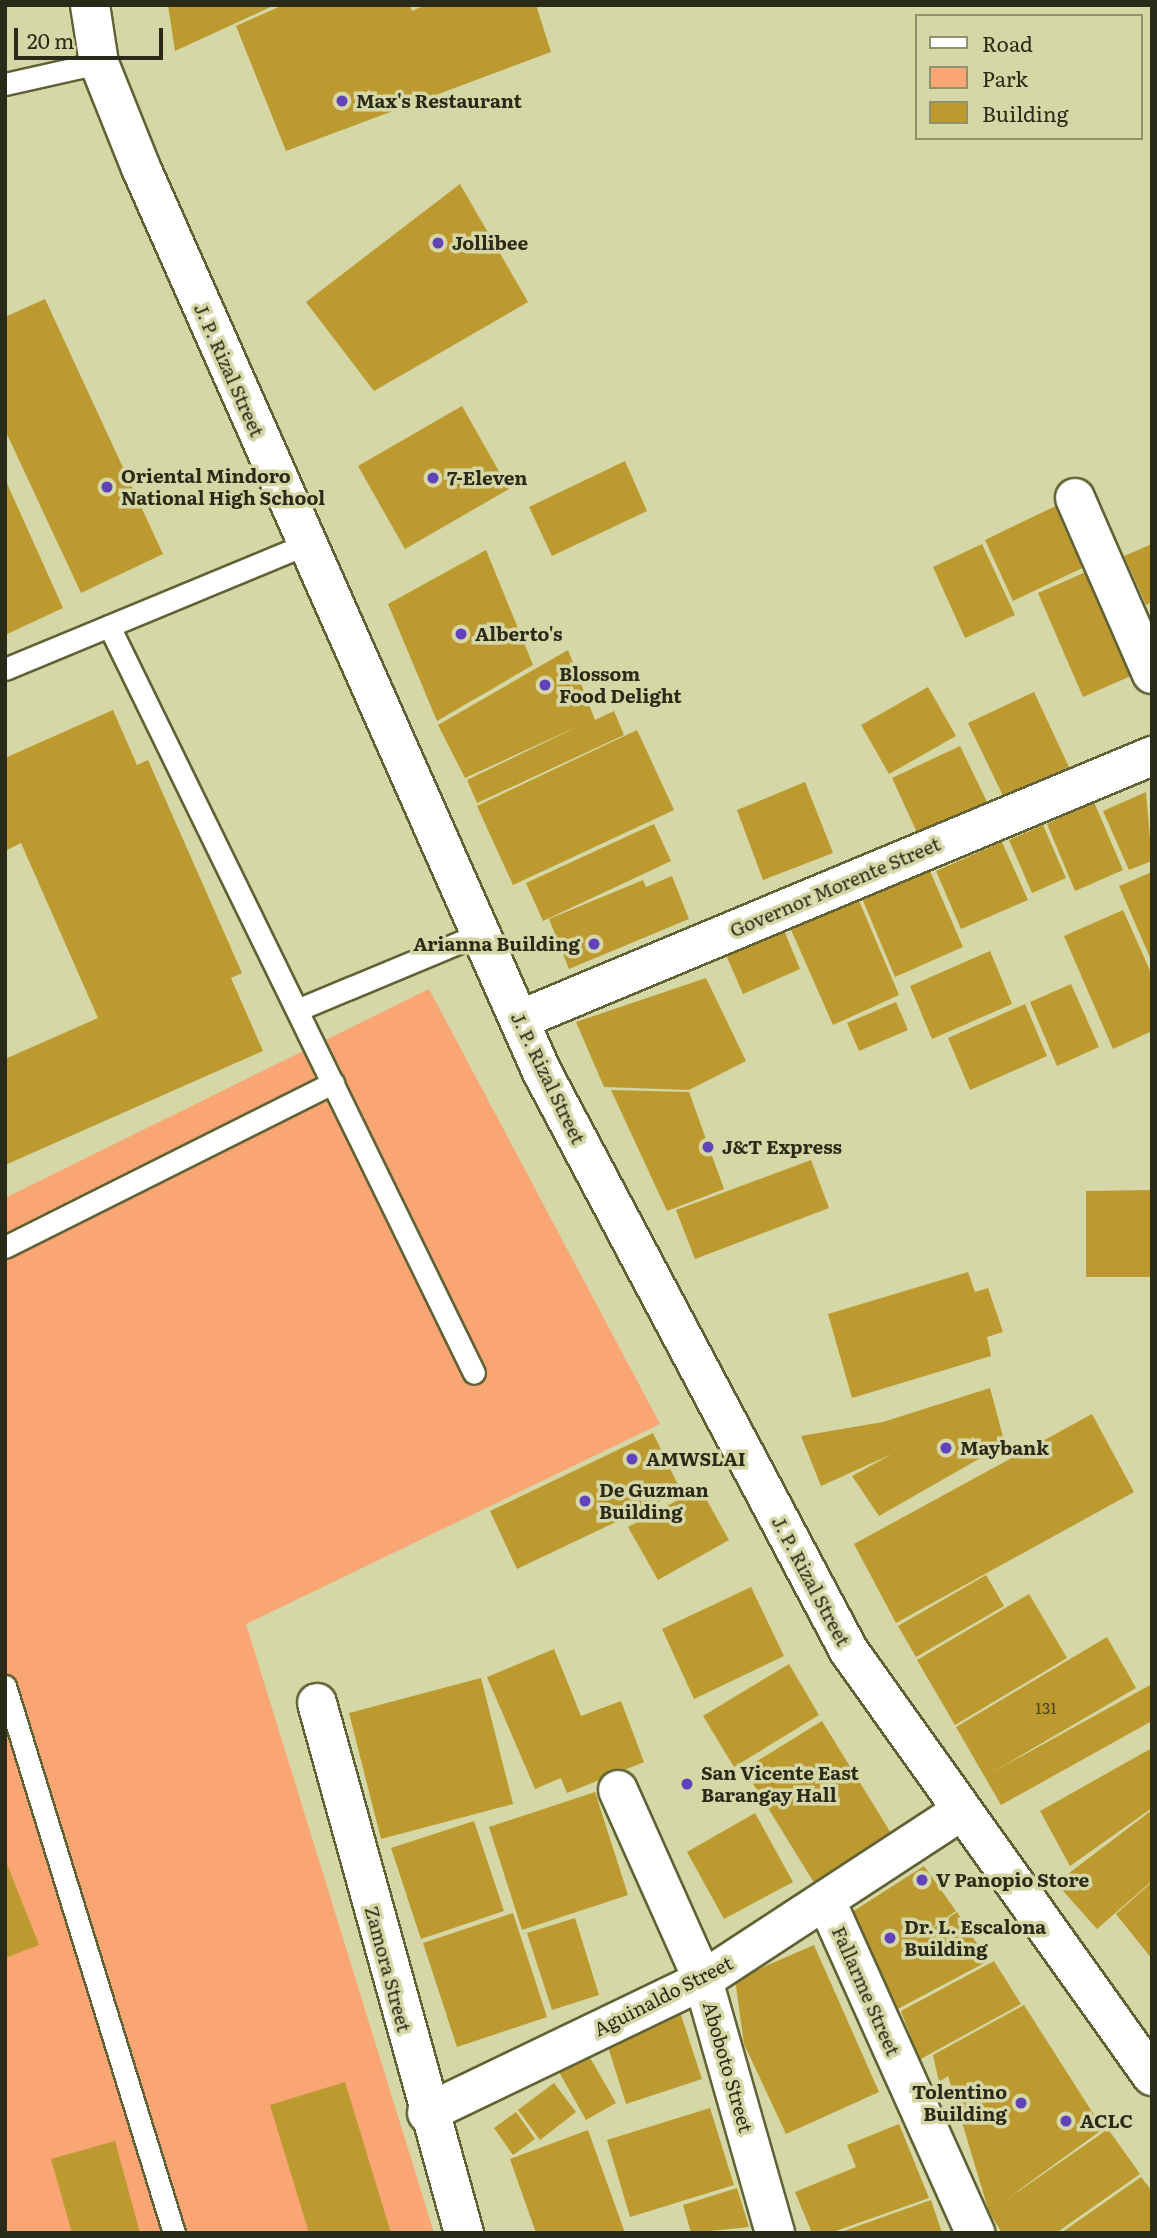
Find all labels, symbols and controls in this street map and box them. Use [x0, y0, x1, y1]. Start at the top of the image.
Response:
scale bar [18, 14, 166, 58]
legend [916, 14, 1143, 140]
text: 20 m [27, 24, 74, 55]
text: Road [982, 27, 1033, 58]
text: Park [982, 62, 1028, 93]
place label: Max's Restaurant [356, 90, 522, 112]
marker: Max's Restaurant [334, 93, 350, 109]
text: Building [982, 97, 1068, 128]
place label: Jollibee [452, 232, 528, 254]
marker: Jollibee [430, 235, 446, 251]
street label: J. P. Rizal Street [189, 300, 269, 440]
place label: Oriental Mindoro National High School [121, 465, 325, 509]
place label: 7-Eleven [447, 467, 528, 489]
marker: 7-Eleven [425, 470, 441, 486]
marker: Oriental Mindoro National High School [99, 479, 115, 495]
place label: Alberto's [475, 623, 562, 645]
marker: Alberto's [453, 626, 469, 642]
place label: Blossom Food Delight [559, 663, 682, 707]
marker: Blossom Food Delight [537, 677, 553, 693]
street label: Governor Morente Street [726, 832, 944, 942]
place label: Arianna Building [413, 933, 580, 955]
marker: Arianna Building [586, 936, 602, 952]
street label: J. P. Rizal Street [506, 1008, 590, 1148]
place label: J&T Express [722, 1136, 842, 1158]
marker: J&T Express [700, 1139, 716, 1155]
place label: Maybank [960, 1437, 1049, 1459]
marker: Maybank [938, 1440, 954, 1456]
place label: AMWSLAI [646, 1448, 746, 1470]
marker: AMWSLAI [624, 1451, 640, 1467]
place label: De Guzman Building [599, 1479, 709, 1523]
marker: De Guzman Building [577, 1493, 593, 1509]
street label: J. P. Rizal Street [767, 1512, 855, 1650]
house number: 131 [1035, 1697, 1057, 1717]
place label: San Vicente East Barangay Hall [701, 1762, 859, 1806]
marker: San Vicente East Barangay Hall [679, 1776, 695, 1792]
place label: V Panopio Store [936, 1869, 1089, 1891]
marker: V Panopio Store [914, 1872, 930, 1888]
street label: Zamora Street [360, 1904, 416, 2034]
place label: Dr. L. Escalona Building [904, 1916, 1046, 1960]
street label: Fallarme Street [827, 1923, 905, 2059]
marker: Dr. L. Escalona Building [882, 1930, 898, 1946]
street label: Aguinaldo Street [590, 1951, 736, 2041]
street label: Aboboto Street [698, 1999, 758, 2135]
place label: Tolentino Building [912, 2081, 1007, 2125]
marker: Tolentino Building [1013, 2095, 1029, 2111]
place label: ACLC [1080, 2110, 1133, 2132]
marker: ACLC [1058, 2113, 1074, 2129]

